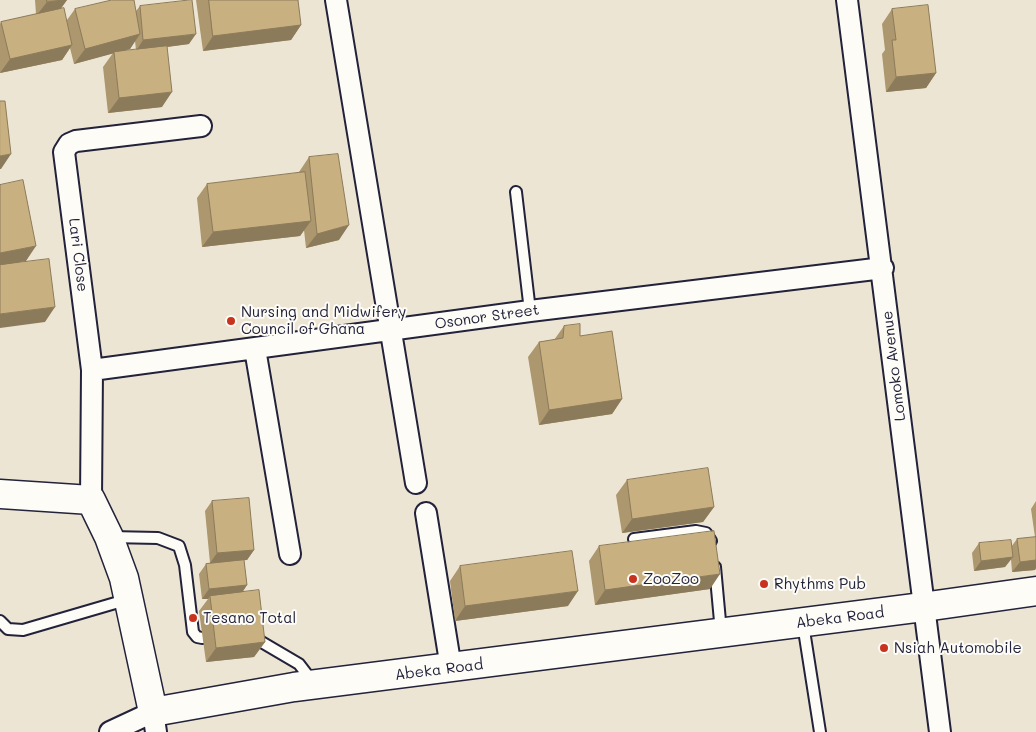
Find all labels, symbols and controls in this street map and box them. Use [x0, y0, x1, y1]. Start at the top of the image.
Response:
street label: Lari Close [65, 217, 91, 293]
street label: Osonor Street [434, 301, 540, 333]
place label: Nursing and Midwifery Council of Ghana [241, 303, 406, 338]
street label: Lomoko Avenue [878, 310, 910, 422]
marker: Nursing and Midwifery Council of Ghana [225, 315, 237, 327]
place label: ZooZoo [643, 570, 699, 588]
marker: ZooZoo [627, 573, 639, 585]
place label: Rhythms Pub [774, 575, 866, 593]
marker: Rhythms Pub [758, 578, 770, 590]
street label: Abeka Road [795, 604, 885, 632]
place label: Tesano Total [203, 609, 296, 627]
marker: Tesano Total [187, 612, 199, 624]
place label: Nsiah Automobile [894, 639, 1022, 657]
marker: Nsiah Automobile [878, 642, 890, 654]
street label: Abeka Road [394, 656, 484, 684]

